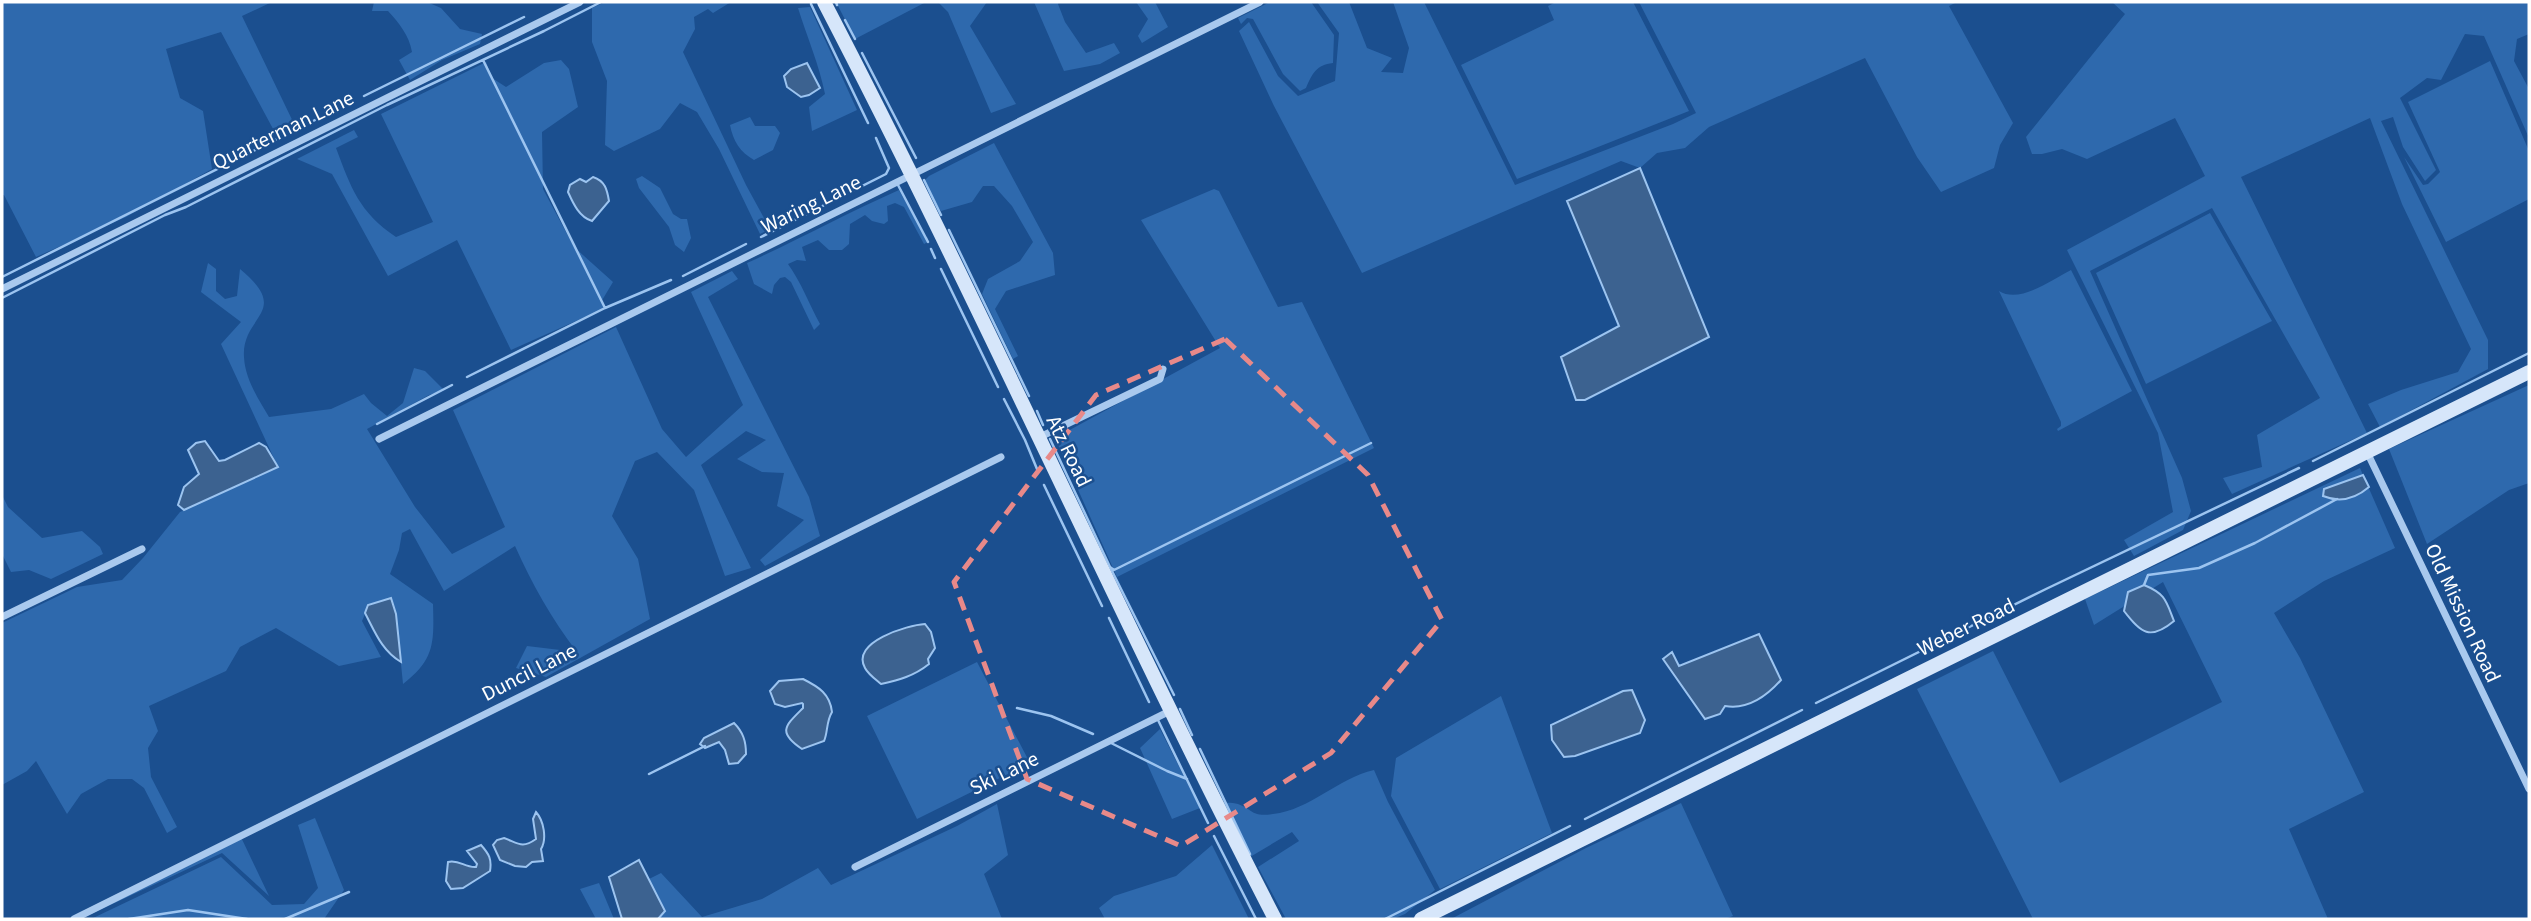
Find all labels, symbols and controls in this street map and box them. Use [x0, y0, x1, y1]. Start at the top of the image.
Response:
street label: Quarterman Lane [207, 83, 359, 177]
street label: Waring Lane [756, 167, 866, 241]
street label: Atz Road [1039, 410, 1099, 492]
street label: Old Mission Road [2418, 538, 2508, 688]
street label: Weber Road [1912, 590, 2020, 664]
street label: Duncil Lane [476, 635, 582, 709]
street label: Ski Lane [964, 743, 1044, 803]

